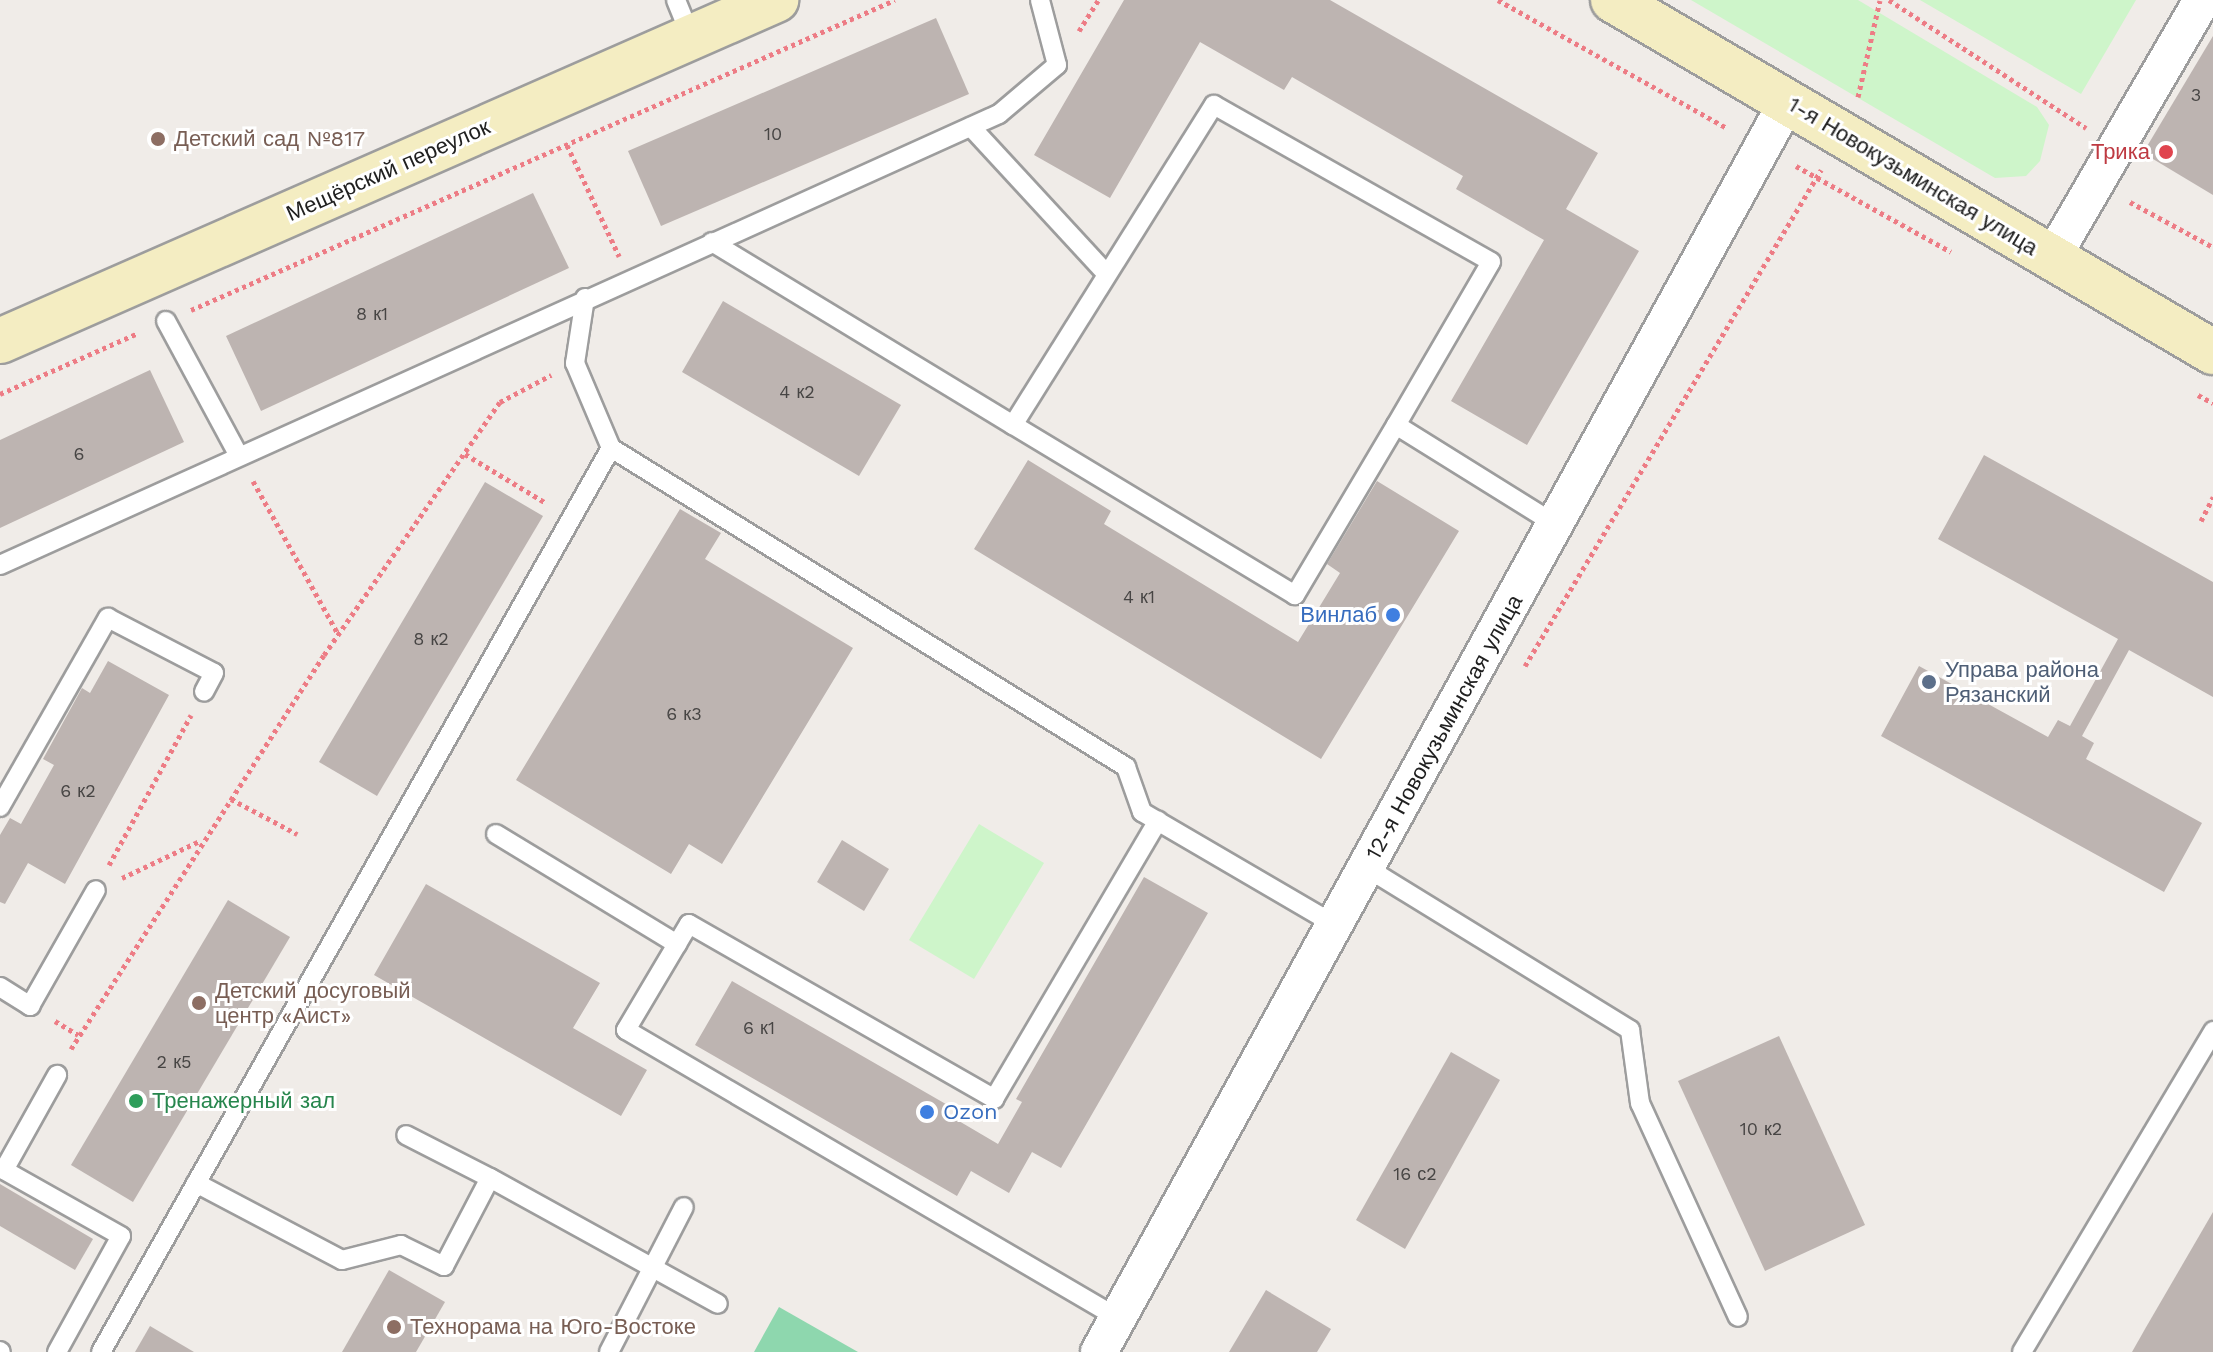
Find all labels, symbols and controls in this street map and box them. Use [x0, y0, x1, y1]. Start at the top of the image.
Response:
house number: 3 [2191, 84, 2201, 106]
street label: 1-я Новокузьминская улица [1784, 91, 2042, 261]
street label: Мещёрский переулок [282, 113, 494, 227]
house number: 10 [764, 123, 782, 145]
place label: Детский сад №817 [174, 126, 365, 152]
marker: Детский сад №817 [149, 130, 167, 148]
place label: Трика [2091, 139, 2150, 165]
marker: Трика [2157, 143, 2175, 161]
house number: 8 к1 [356, 303, 388, 325]
house number: 4 к2 [779, 381, 815, 403]
house number: 6 [74, 443, 84, 465]
house number: 4 к1 [1123, 586, 1155, 608]
street label: 12-я Новокузьминская улица [1360, 590, 1528, 864]
place label: Винлаб [1300, 602, 1377, 628]
marker: Винлаб [1384, 606, 1402, 624]
house number: 8 к2 [413, 628, 449, 650]
place label: Управа района Рязанский [1945, 656, 2099, 708]
marker: Управа района Рязанский [1920, 673, 1938, 691]
house number: 6 к3 [666, 703, 702, 725]
house number: 6 к2 [60, 780, 96, 802]
place label: Детский досуговый центр «Аист» [215, 977, 411, 1028]
marker: Детский досуговый центр «Аист» [190, 994, 208, 1012]
house number: 6 к1 [743, 1017, 775, 1039]
house number: 2 к5 [157, 1051, 191, 1073]
place label: Тренажерный зал [152, 1088, 335, 1114]
marker: Тренажерный зал [127, 1092, 145, 1110]
place label: Ozon [943, 1099, 998, 1125]
marker: Ozon [918, 1103, 936, 1121]
house number: 10 к2 [1740, 1118, 1782, 1140]
house number: 16 с2 [1393, 1163, 1437, 1185]
place label: Технорама на Юго-Востоке [410, 1314, 696, 1340]
marker: Технорама на Юго-Востоке [385, 1318, 403, 1336]

